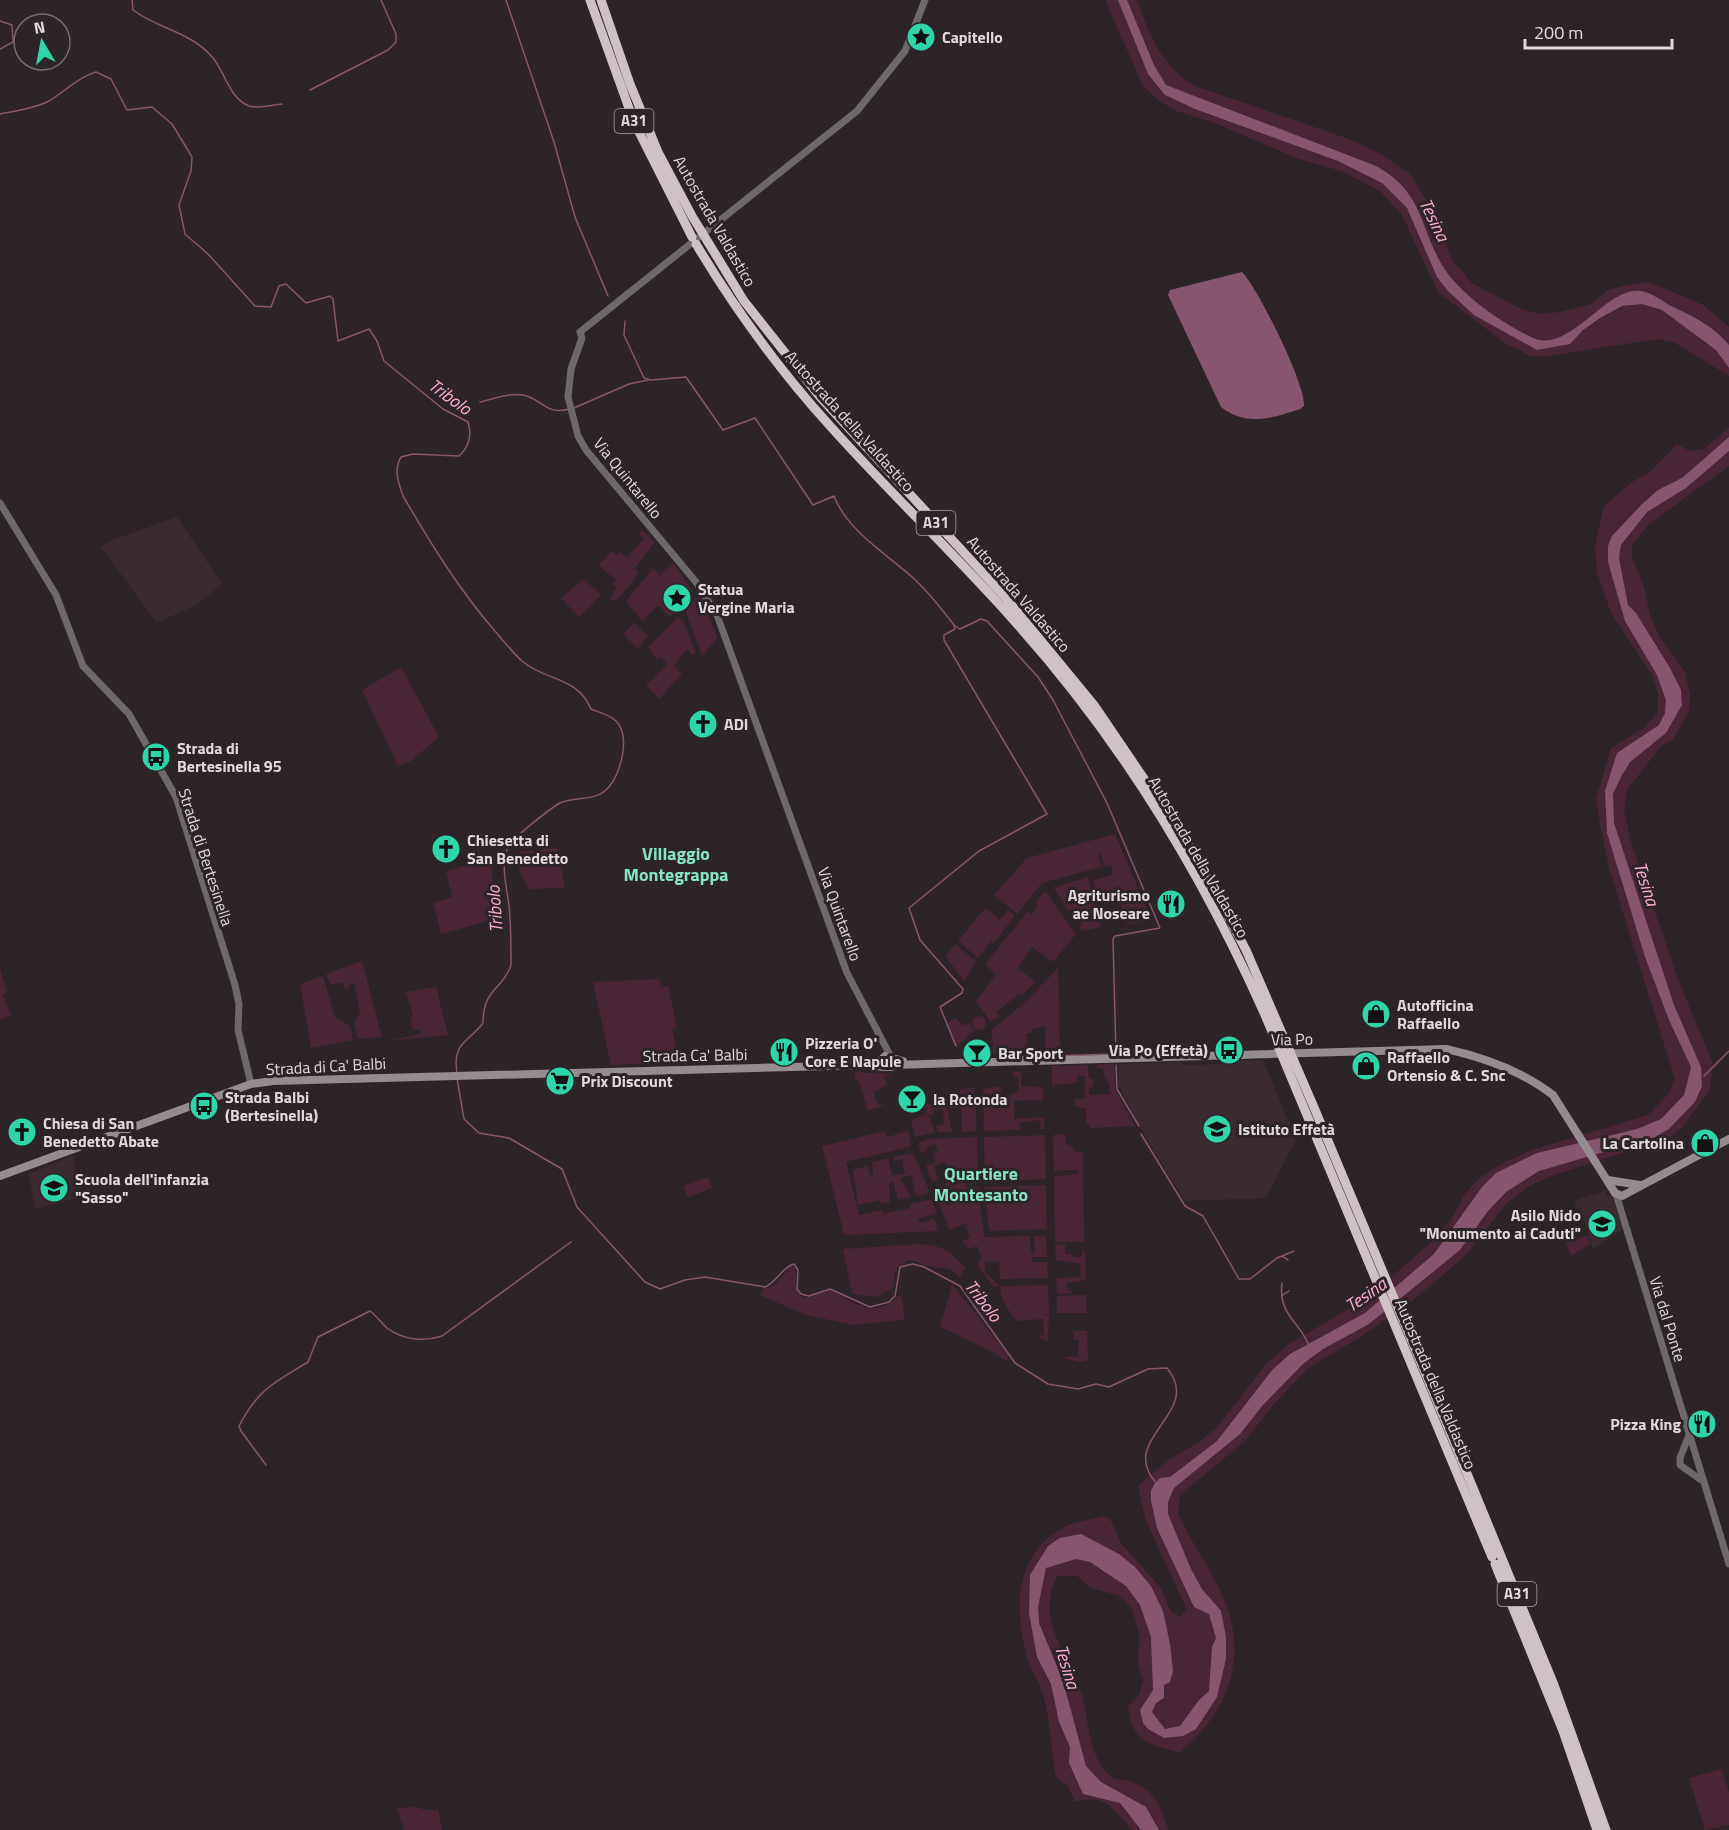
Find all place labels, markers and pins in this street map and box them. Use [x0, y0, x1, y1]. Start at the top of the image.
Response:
place icon: Capitello [905, 21, 937, 53]
place label: Capitello [942, 25, 1003, 49]
place label: Statua Vergine Maria [698, 577, 795, 619]
place icon: Statua Vergine Maria [661, 582, 693, 614]
church icon: ADI [687, 708, 719, 740]
place label: ADI [724, 712, 748, 736]
place label: Strada di Bertesinella 95 [177, 736, 282, 778]
bus stop icon: Strada di Bertesinella 95 [140, 741, 172, 773]
place label: Chiesetta di San Benedetto [467, 828, 568, 870]
church icon: Chiesetta di San Benedetto [430, 833, 462, 865]
place label: Agriturismo ae Noseare [1068, 883, 1150, 925]
restaurant icon: Agriturismo ae Noseare [1155, 888, 1187, 920]
place label: Autofficina Raffaello [1397, 993, 1474, 1035]
shop icon: Autofficina Raffaello [1360, 998, 1392, 1030]
place label: Pizzeria O' Core E Napule [805, 1031, 901, 1073]
bus stop icon: Via Po (Effetà) [1213, 1034, 1245, 1066]
restaurant icon: Pizzeria O' Core E Napule [768, 1036, 800, 1068]
bar icon: Bar Sport [961, 1037, 993, 1069]
place label: Via Po (Effetà) [1109, 1038, 1208, 1062]
place label: Bar Sport [998, 1041, 1063, 1065]
place label: Raffaello Ortensio & C. Snc [1387, 1045, 1506, 1087]
shop icon: Raffaello Ortensio & C. Snc [1350, 1050, 1382, 1082]
supermarket icon: Prix Discount [544, 1065, 576, 1097]
place label: Prix Discount [581, 1069, 673, 1093]
bar icon: la Rotonda [896, 1083, 928, 1115]
place label: Strada Balbi (Bertesinella) [225, 1085, 318, 1127]
place label: la Rotonda [933, 1087, 1007, 1111]
bus stop icon: Strada Balbi (Bertesinella) [188, 1090, 220, 1122]
place label: Chiesa di San Benedetto Abate [43, 1111, 159, 1153]
school or university icon: Istituto Effetà [1201, 1113, 1233, 1145]
church icon: Chiesa di San Benedetto Abate [6, 1116, 38, 1148]
place label: Istituto Effetà [1238, 1117, 1335, 1141]
shop icon: La Cartolina [1689, 1127, 1721, 1159]
place label: La Cartolina [1602, 1131, 1684, 1155]
place label: Scuola dell'infanzia "Sasso" [75, 1167, 209, 1209]
school or university icon: Scuola dell'infanzia "Sasso" [38, 1172, 70, 1204]
place label: Asilo Nido "Monumento ai Caduti" [1419, 1203, 1581, 1245]
school or university icon: Asilo Nido "Monumento ai Caduti" [1586, 1208, 1618, 1240]
restaurant icon: Pizza King [1686, 1408, 1718, 1440]
place label: Pizza King [1610, 1412, 1681, 1436]

